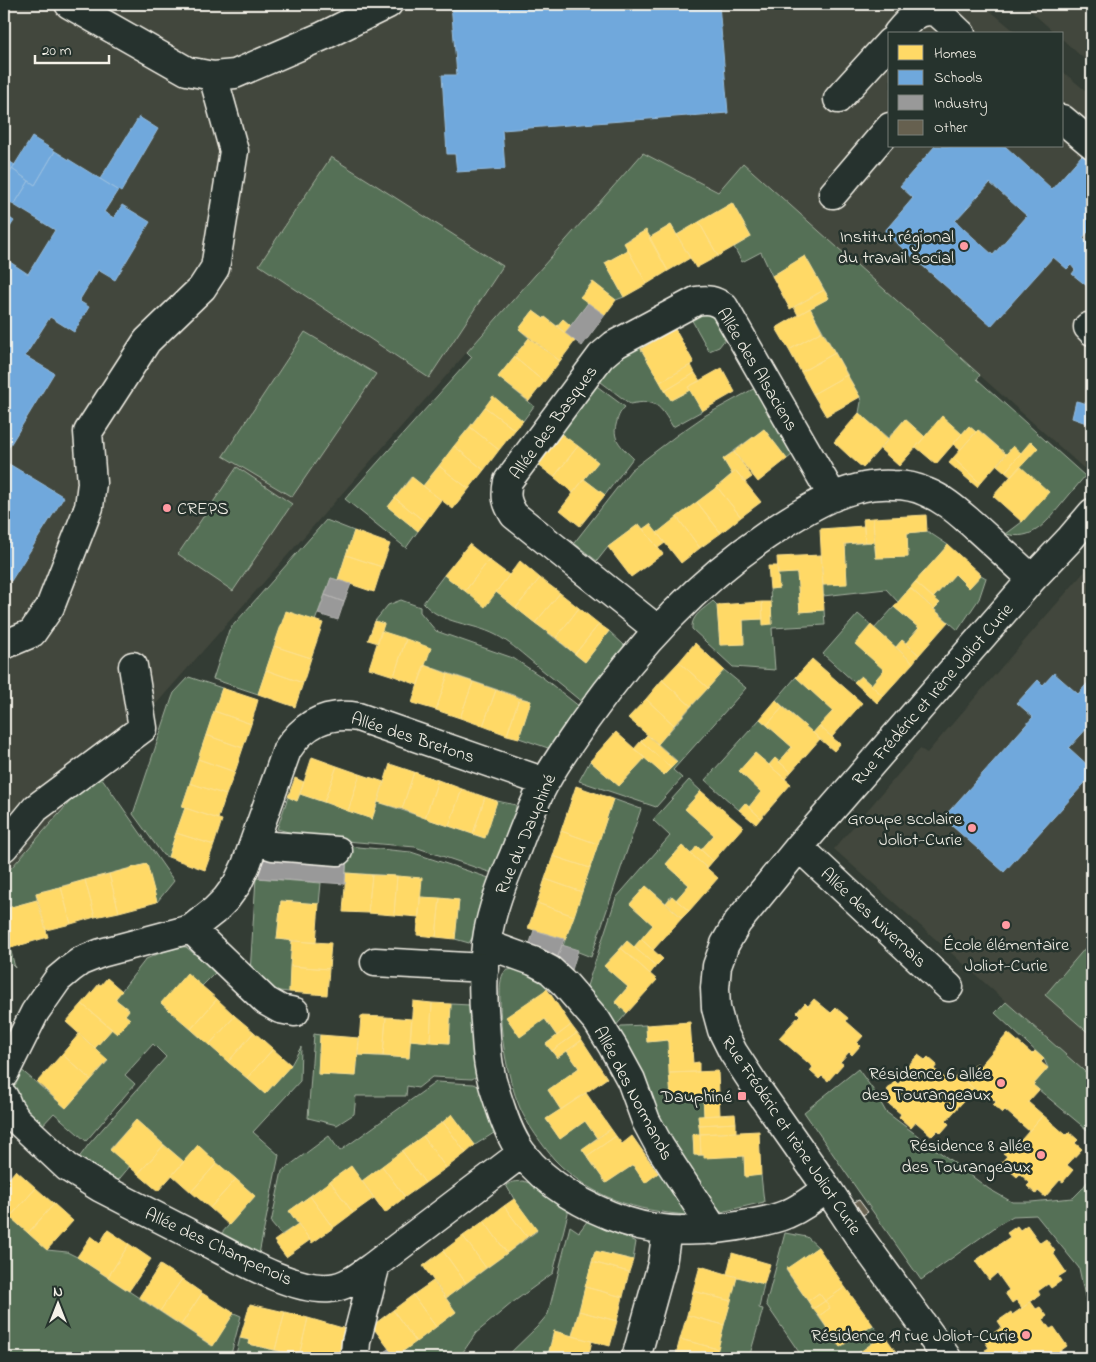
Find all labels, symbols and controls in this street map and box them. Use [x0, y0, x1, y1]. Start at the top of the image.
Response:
scale bar [35, 32, 109, 64]
legend [888, 32, 1064, 148]
text: 20 m [42, 40, 72, 62]
text: Homes [934, 43, 977, 65]
text: Schools [934, 67, 983, 89]
text: Industry [934, 93, 988, 116]
text: Other [934, 117, 968, 139]
place label: Institut régional du travail social [838, 225, 954, 272]
marker: Institut régional du travail social [958, 240, 970, 252]
street label: Allée des Alsaciens [709, 303, 803, 437]
street label: Allée des Basques [504, 361, 605, 486]
place label: CREPS [177, 497, 229, 523]
marker: CREPS [161, 502, 173, 514]
street label: Rue Frédéric et Irène Joliot Curie [847, 597, 1021, 792]
street label: Allée des Bretons [347, 707, 478, 771]
street label: Rue du Dauphiné [490, 770, 564, 899]
place label: Groupe scolaire Joliot-Curie [848, 807, 963, 854]
marker: Groupe scolaire Joliot-Curie [966, 822, 978, 834]
street label: Allée des Nivernais [814, 862, 932, 975]
marker: École élémentaire Joliot-Curie [1000, 919, 1012, 931]
place label: École élémentaire Joliot-Curie [943, 933, 1070, 980]
street label: Allée des Normands [586, 1022, 679, 1166]
street label: Rue Frédéric et Irène Joliot Curie [714, 1032, 867, 1242]
place label: Résidence 6 allée des Tourangeaux [862, 1062, 992, 1110]
marker: Résidence 6 allée des Tourangeaux [995, 1077, 1007, 1089]
place label: Dauphiné [660, 1085, 733, 1111]
marker: Dauphiné [736, 1090, 748, 1102]
place label: Résidence 8 allée des Tourangeaux [902, 1134, 1032, 1182]
marker: Résidence 8 allée des Tourangeaux [1035, 1149, 1047, 1161]
street label: Allée des Champenois [140, 1202, 296, 1293]
north arrow [32, 1280, 82, 1330]
text: N [53, 1282, 63, 1303]
place label: Résidence 19 rue Joliot-Curie [811, 1324, 1017, 1350]
marker: Résidence 19 rue Joliot-Curie [1020, 1329, 1032, 1341]

